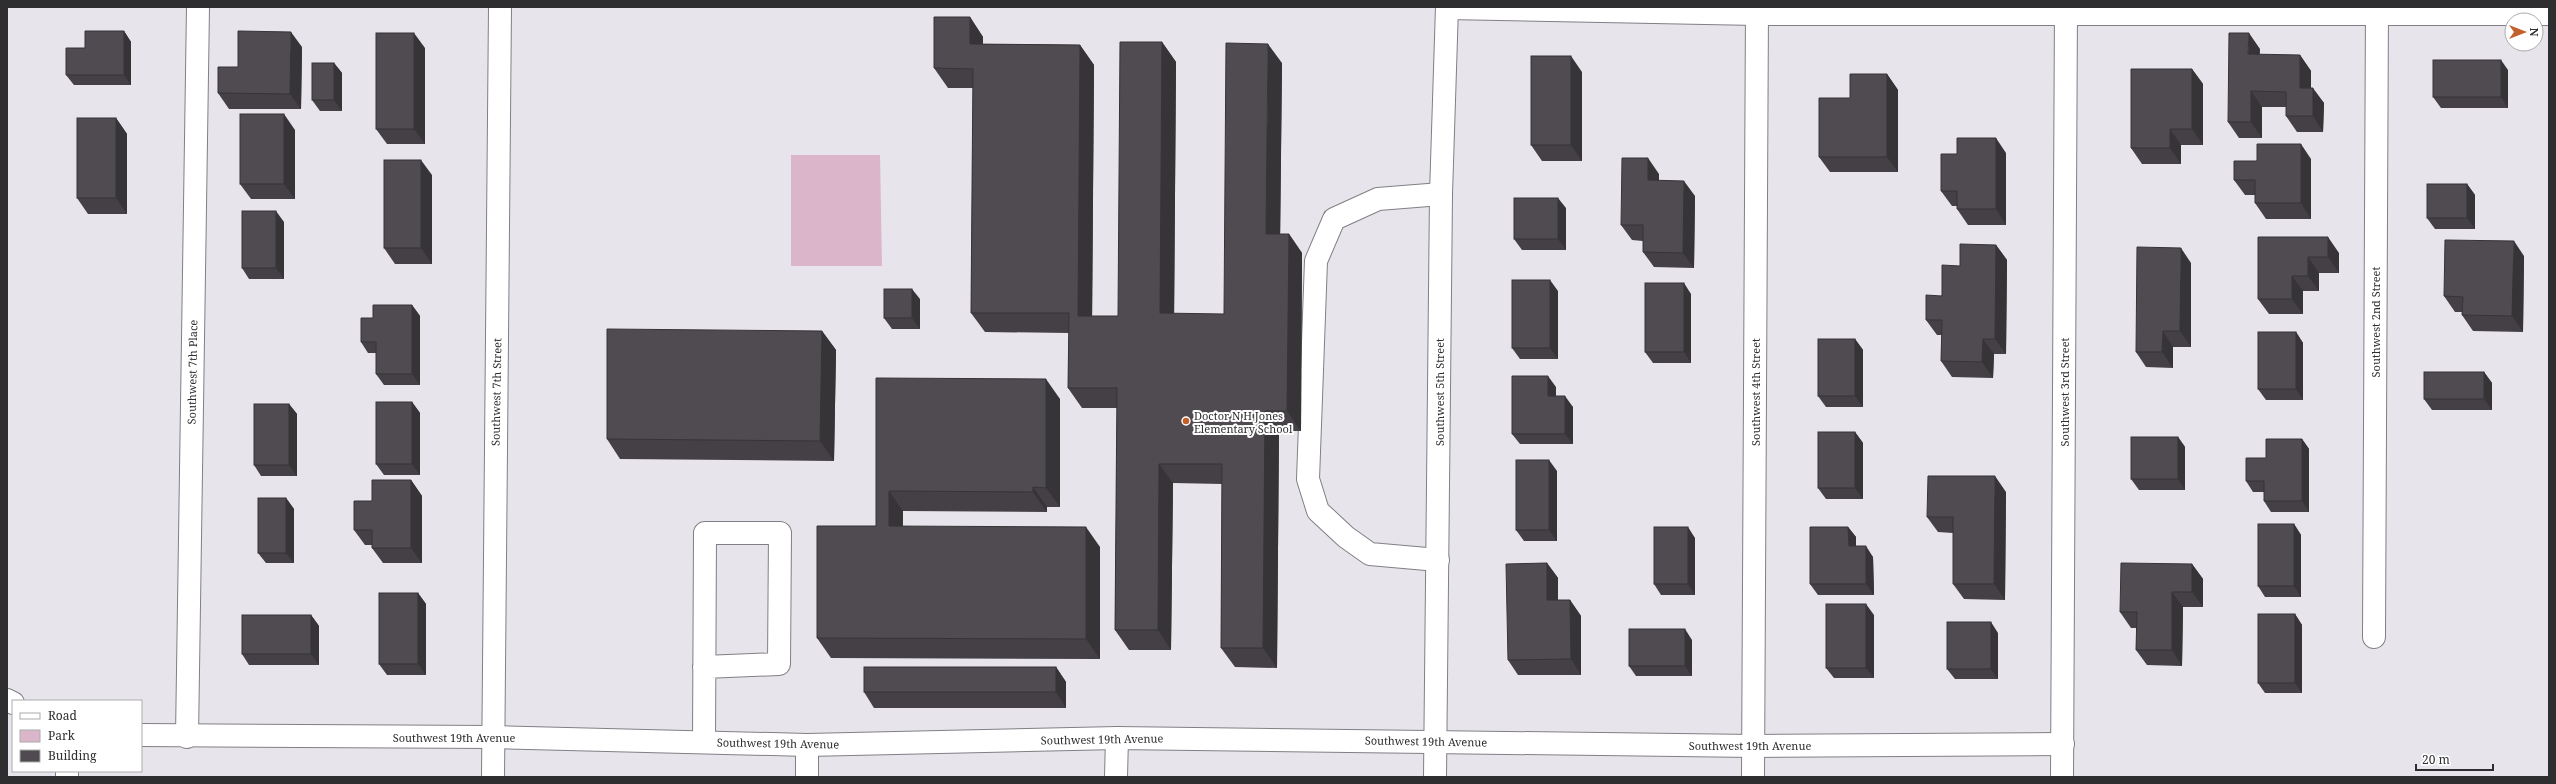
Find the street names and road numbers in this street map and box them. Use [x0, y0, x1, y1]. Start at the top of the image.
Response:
street label: Southwest 2nd Street [2368, 266, 2383, 377]
street label: Southwest 7th Place [184, 319, 200, 424]
street label: Southwest 3rd Street [2057, 337, 2072, 446]
street label: Southwest 7th Street [488, 338, 504, 446]
street label: Southwest 5th Street [1432, 338, 1447, 446]
street label: Southwest 4th Street [1748, 338, 1763, 446]
street label: Southwest 19th Avenue [393, 730, 515, 745]
street label: Southwest 19th Avenue [1041, 730, 1164, 748]
street label: Southwest 19th Avenue [1365, 732, 1488, 750]
street label: Southwest 19th Avenue [717, 734, 840, 752]
street label: Southwest 19th Avenue [1689, 738, 1811, 753]

